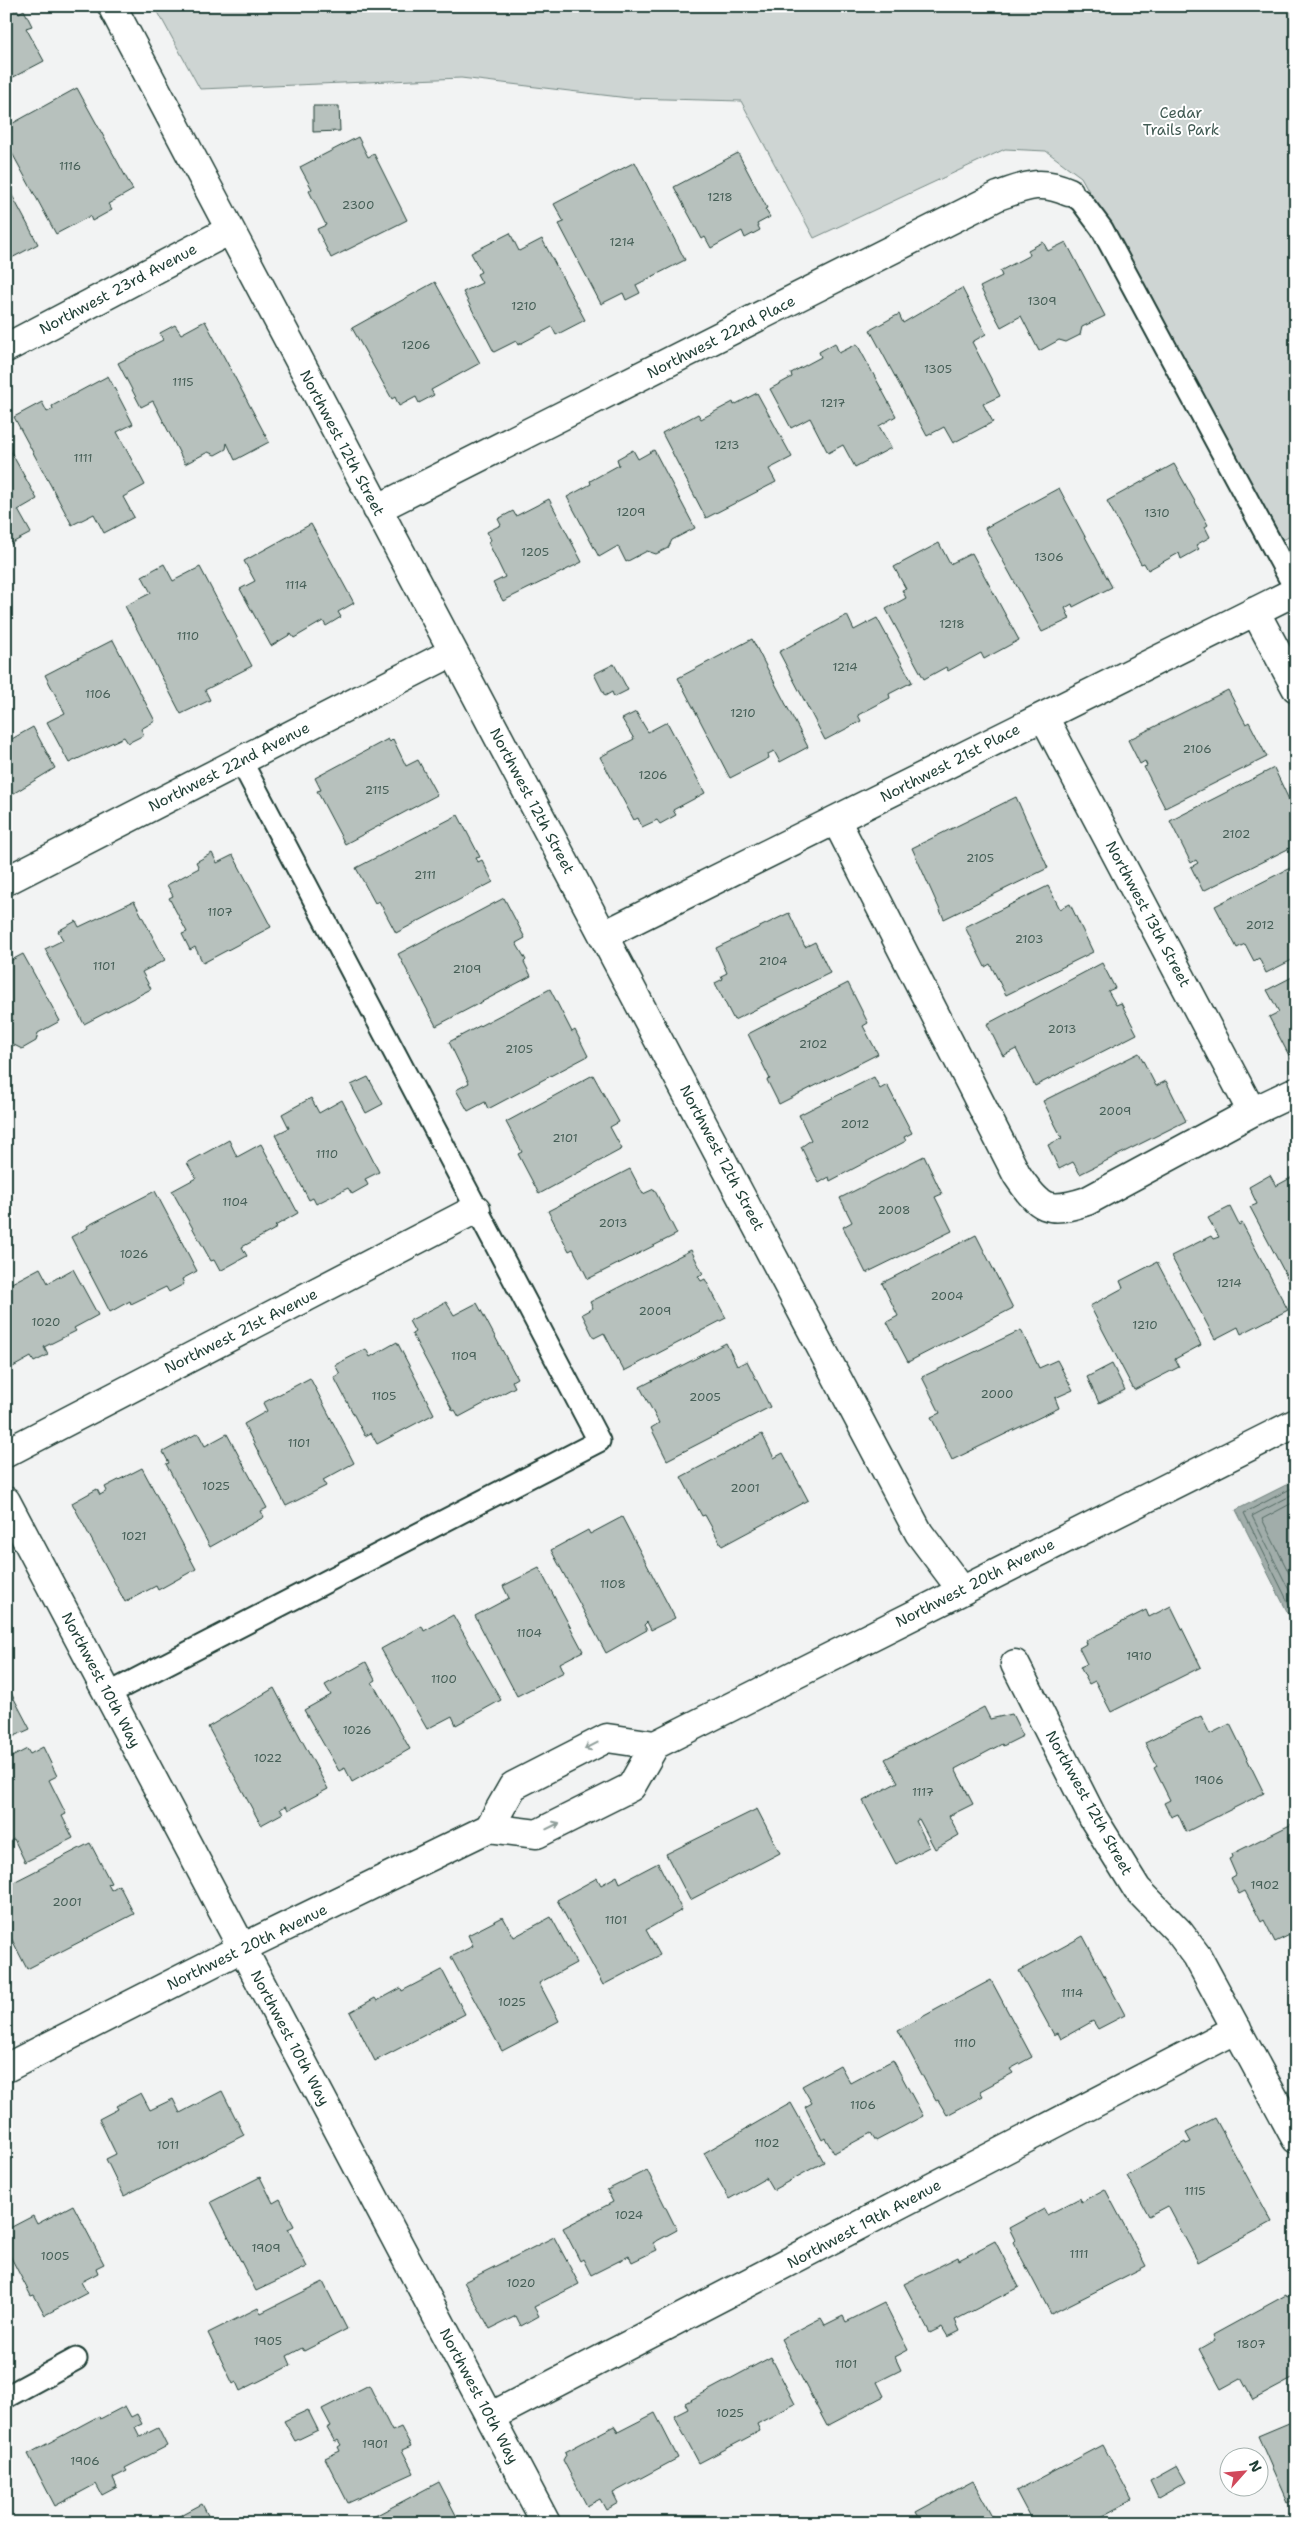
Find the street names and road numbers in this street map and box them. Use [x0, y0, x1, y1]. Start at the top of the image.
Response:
street label: Northwest 23rd Avenue [36, 239, 200, 339]
street label: Northwest 22nd Place [643, 291, 799, 383]
street label: Northwest 12th Street [295, 367, 389, 519]
street label: Northwest 22nd Avenue [145, 718, 313, 816]
street label: Northwest 21st Place [877, 719, 1023, 807]
street label: Northwest 12th Street [485, 725, 579, 877]
street label: Northwest 13th Street [1101, 837, 1195, 991]
street label: Northwest 12th Street [675, 1082, 769, 1234]
street label: Northwest 21st Avenue [161, 1284, 321, 1378]
street label: Northwest 20th Avenue [892, 1534, 1058, 1632]
street label: Northwest 10th Way [57, 1609, 145, 1751]
street label: Northwest 12th Street [1041, 1727, 1137, 1879]
street label: Northwest 20th Avenue [163, 1899, 331, 1995]
street label: Northwest 10th Way [246, 1967, 334, 2109]
street label: Northwest 19th Avenue [783, 2175, 945, 2273]
street label: Northwest 10th Way [435, 2325, 523, 2467]

